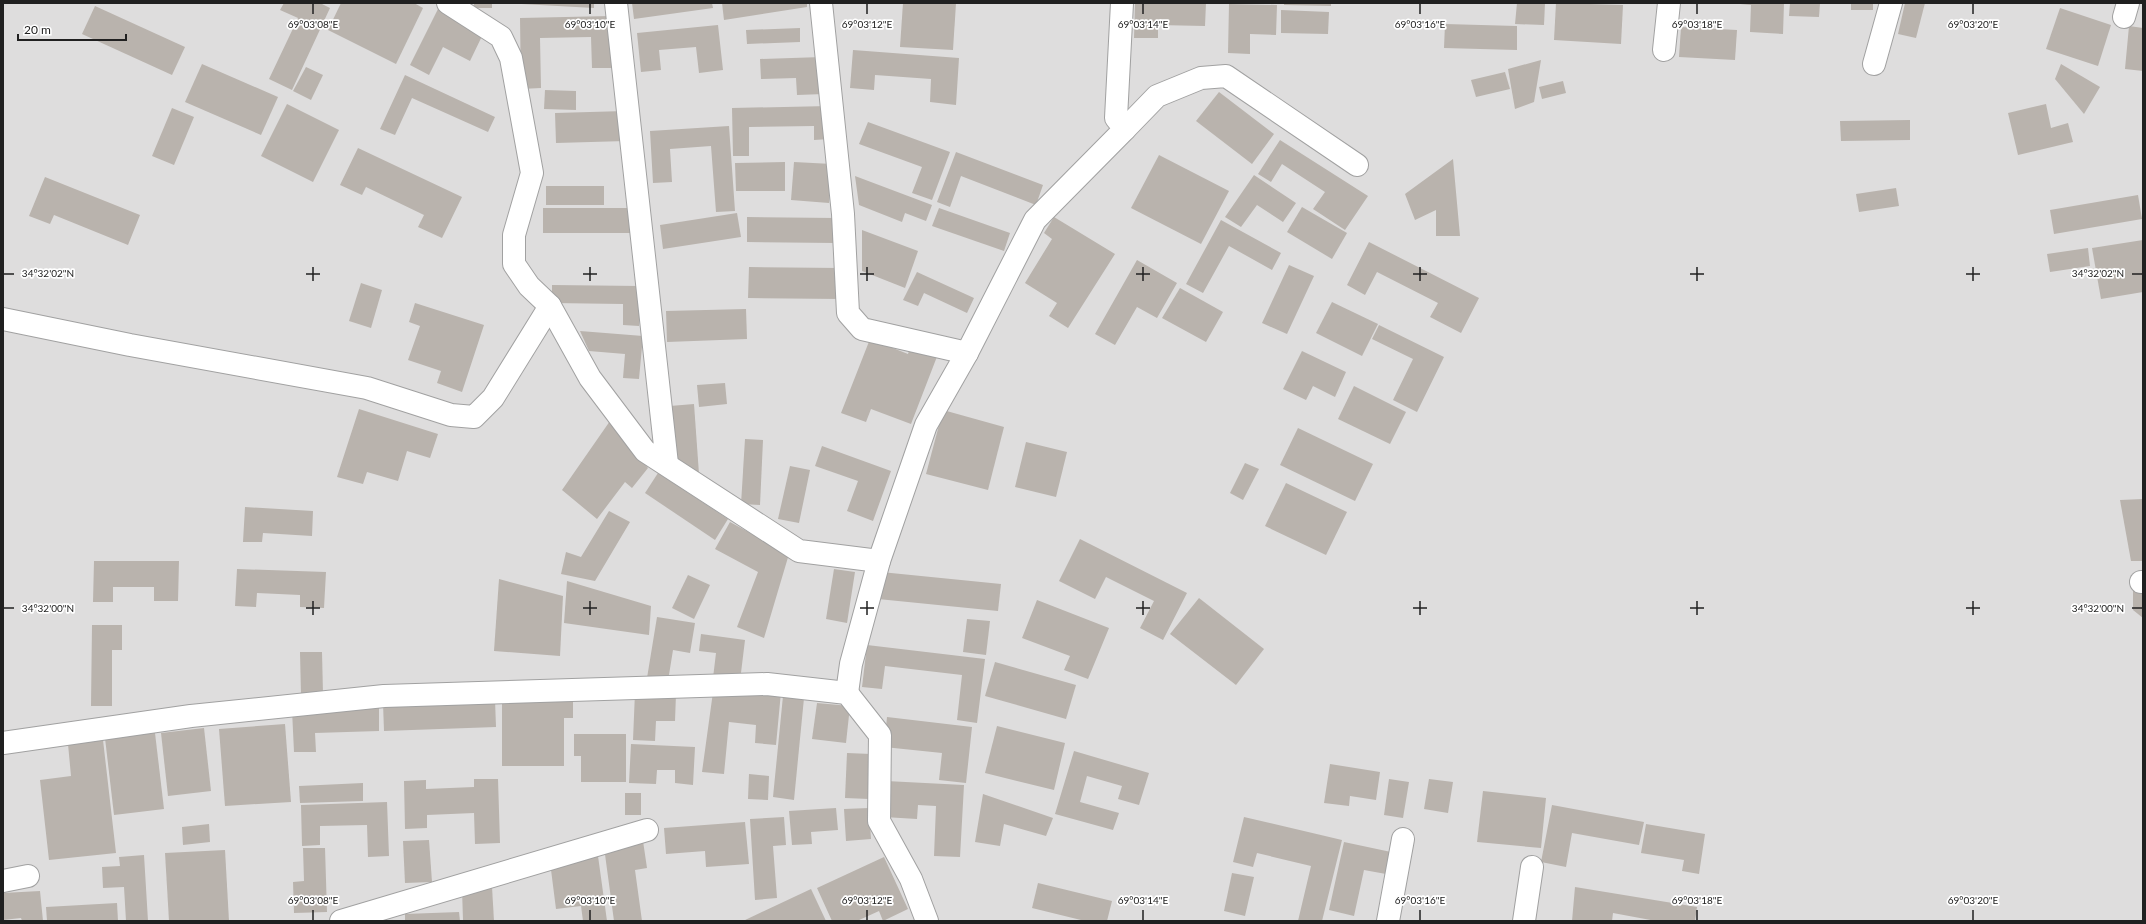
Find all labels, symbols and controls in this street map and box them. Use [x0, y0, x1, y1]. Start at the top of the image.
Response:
scale bar [18, 16, 126, 42]
text: 69°03'08"E [288, 18, 338, 30]
text: 69°03'10"E [565, 18, 615, 30]
text: 69°03'12"E [842, 18, 892, 30]
text: 69°03'14"E [1118, 18, 1168, 30]
text: 69°03'16"E [1395, 18, 1445, 30]
text: 69°03'18"E [1672, 18, 1722, 30]
text: 69°03'20"E [1948, 18, 1998, 30]
text: 20 m [24, 22, 51, 37]
text: 34°32'02"N [22, 267, 74, 279]
text: 34°32'02"N [2072, 267, 2124, 279]
text: 34°32'00"N [22, 602, 74, 614]
text: 34°32'00"N [2072, 602, 2124, 614]
text: 69°03'08"E [288, 894, 338, 906]
text: 69°03'10"E [565, 894, 615, 906]
text: 69°03'12"E [842, 894, 892, 906]
text: 69°03'14"E [1118, 894, 1168, 906]
text: 69°03'16"E [1395, 894, 1445, 906]
text: 69°03'18"E [1672, 894, 1722, 906]
text: 69°03'20"E [1948, 894, 1998, 906]

